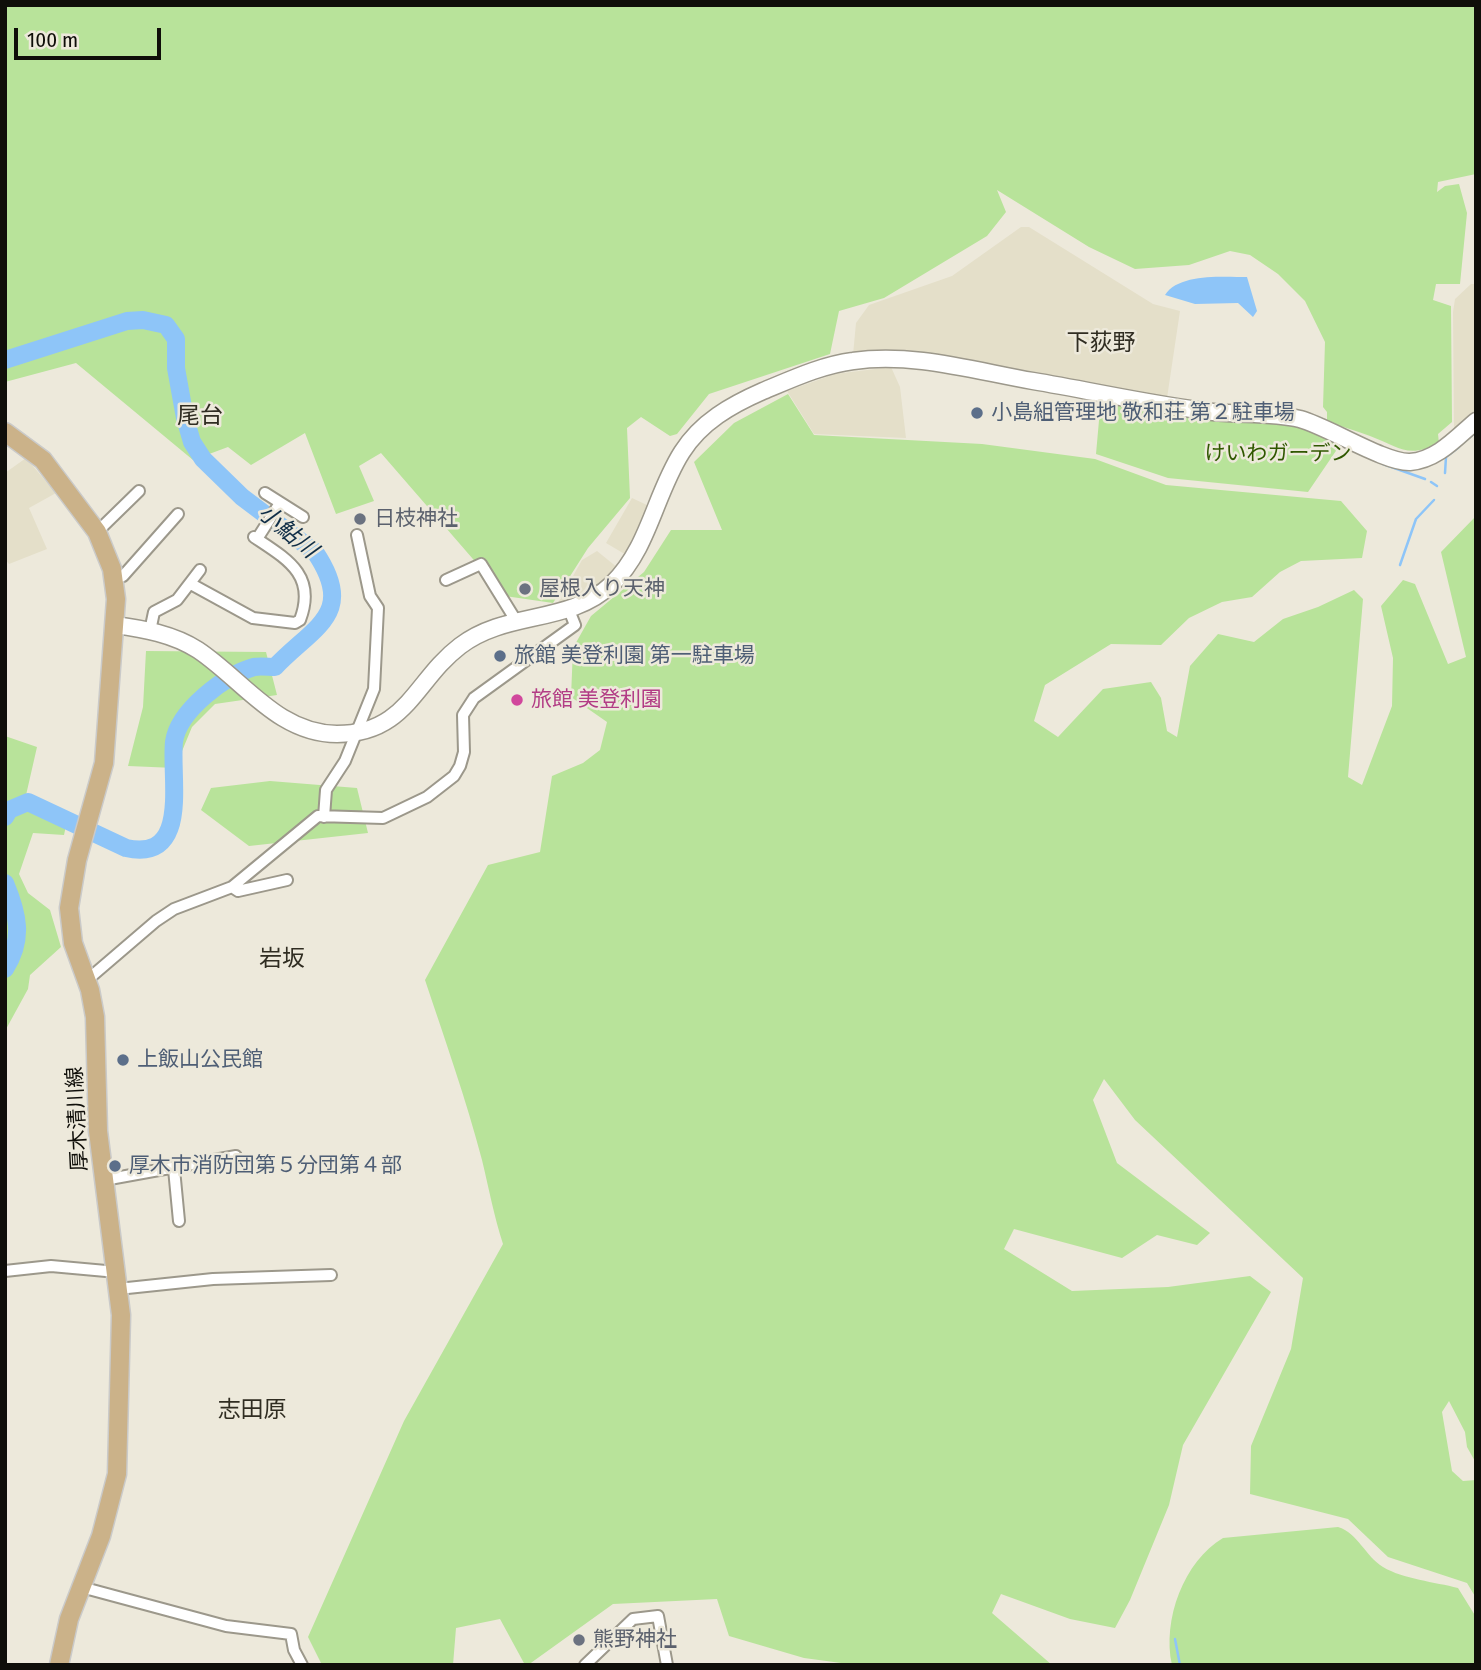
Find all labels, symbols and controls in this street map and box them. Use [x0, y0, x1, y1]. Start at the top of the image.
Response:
scale bar [18, 14, 164, 58]
text: 100 m [27, 27, 78, 53]
district label: 下荻野 [1067, 330, 1135, 358]
place label: 小島組管理地 敬和荘 第２駐車場 [991, 400, 1295, 426]
district label: 尾台 [177, 403, 223, 431]
marker: 小島組管理地 敬和荘 第２駐車場 [969, 405, 985, 421]
park label: けいわガーデン [1205, 441, 1351, 467]
water label: 小鮎川 [252, 499, 322, 565]
place label: 日枝神社 [374, 506, 458, 532]
marker: 日枝神社 [352, 511, 368, 527]
place label: 屋根入り天神 [539, 576, 665, 602]
marker: 屋根入り天神 [517, 581, 533, 597]
place label: 旅館 美登利園 第一駐車場 [514, 643, 755, 669]
marker: 旅館 美登利園 第一駐車場 [492, 648, 508, 664]
place label: 旅館 美登利園 [531, 687, 662, 713]
marker: 旅館 美登利園 [509, 692, 525, 708]
district label: 岩坂 [259, 946, 305, 974]
place label: 上飯山公民館 [137, 1047, 263, 1073]
marker: 上飯山公民館 [115, 1052, 131, 1068]
street label: 厚木清川線 [63, 1066, 93, 1172]
place label: 厚木市消防団第５分団第４部 [129, 1153, 402, 1179]
marker: 厚木市消防団第５分団第４部 [107, 1158, 123, 1174]
district label: 志田原 [218, 1397, 286, 1425]
place label: 熊野神社 [593, 1627, 677, 1653]
marker: 熊野神社 [571, 1632, 587, 1648]

